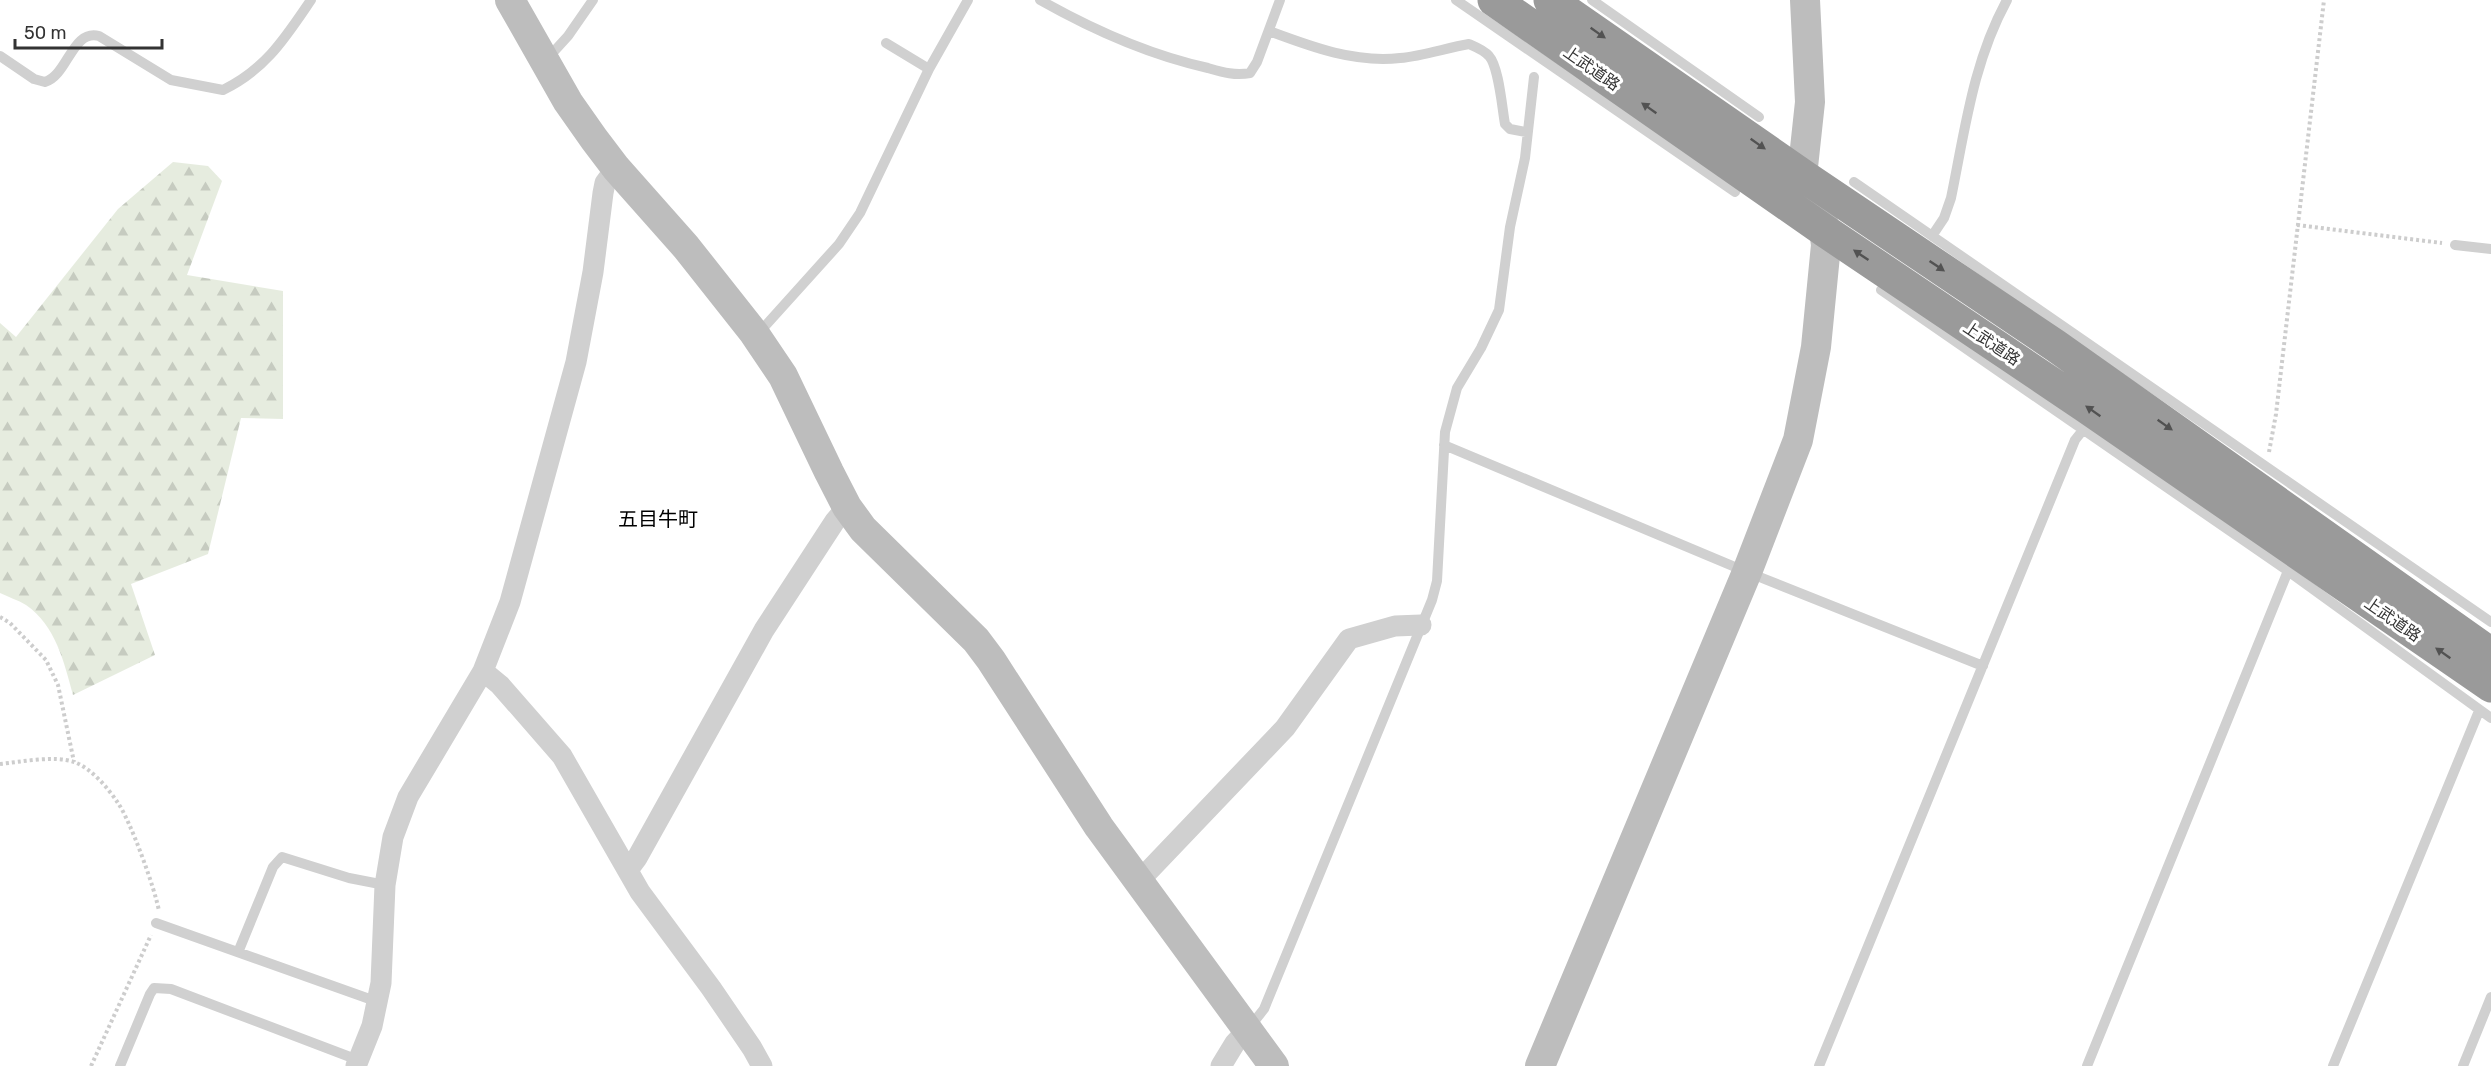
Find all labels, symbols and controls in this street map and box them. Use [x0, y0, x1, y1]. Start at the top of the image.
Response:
scale bar [15, 12, 162, 50]
text: 50 m [24, 22, 67, 44]
one-way arrow [1589, 27, 1605, 39]
street label: 上武道路 [1560, 42, 1623, 95]
one-way arrow [1642, 102, 1658, 114]
one-way arrow [1750, 138, 1766, 149]
one-way arrow [1853, 250, 1869, 261]
one-way arrow [1928, 260, 1944, 272]
street label: 上武道路 [1960, 318, 2024, 369]
one-way arrow [2085, 405, 2101, 417]
one-way arrow [2157, 419, 2173, 431]
district label: 五目牛町 [618, 507, 698, 531]
street label: 上武道路 [2361, 593, 2424, 646]
one-way arrow [2435, 648, 2451, 659]

